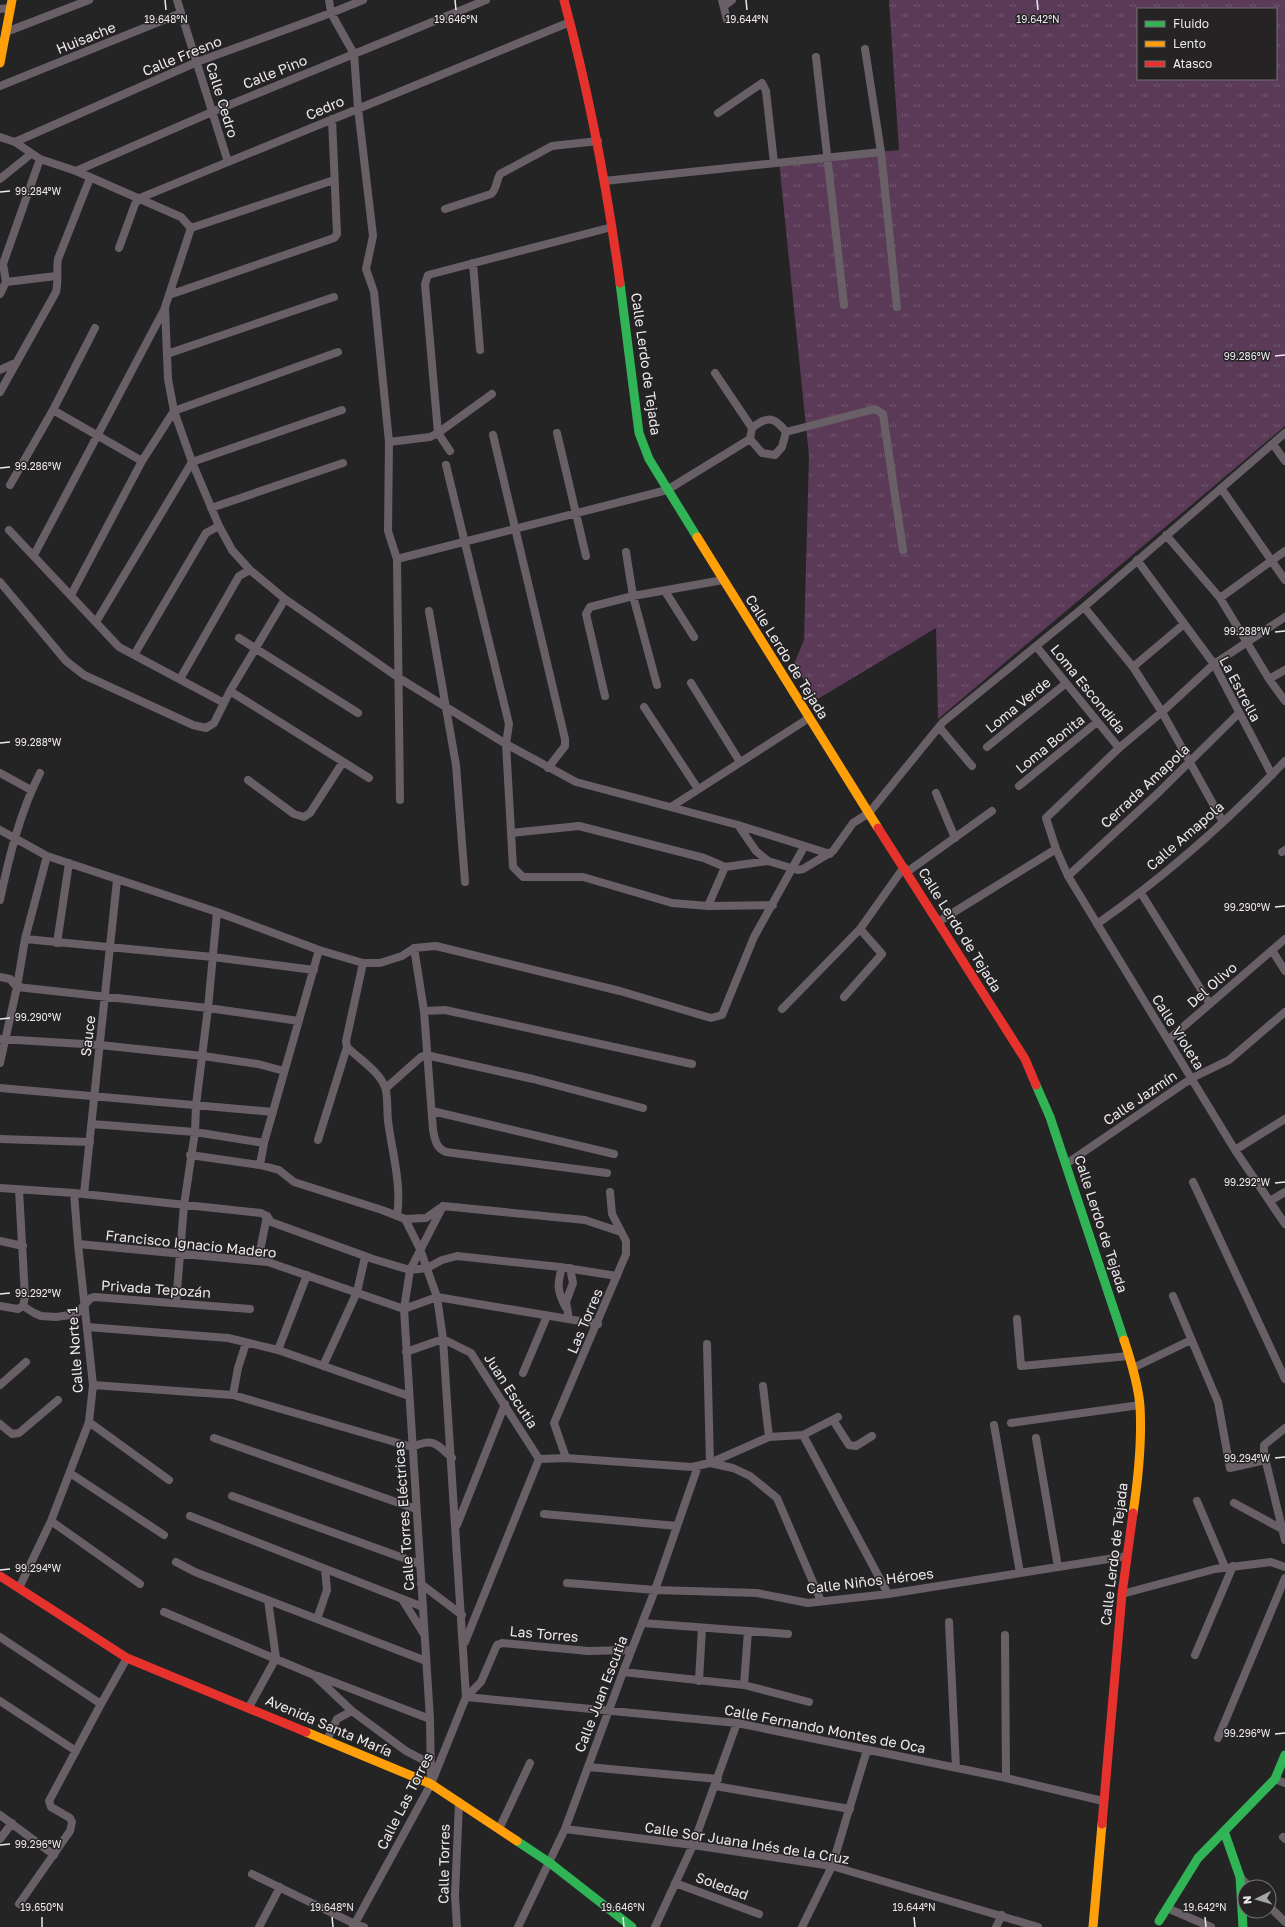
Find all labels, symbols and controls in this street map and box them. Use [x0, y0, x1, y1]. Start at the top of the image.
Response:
legend [1137, 8, 1277, 80]
text: 19.648°N [144, 13, 188, 25]
text: 19.646°N [434, 13, 478, 25]
text: 19.644°N [725, 13, 769, 25]
text: 19.642°N [1016, 13, 1060, 25]
text: Fluido [1173, 16, 1209, 31]
street label: Huisache [54, 18, 118, 57]
street label: Calle Fresno [140, 32, 224, 79]
text: Lento [1173, 36, 1206, 51]
street label: Calle Pino [240, 51, 309, 92]
text: Atasco [1173, 56, 1212, 71]
street label: Calle Cedro [203, 60, 242, 140]
street label: Cedro [303, 92, 347, 123]
text: 99.284°W [15, 185, 61, 197]
street label: Calle Lerdo de Tejada [628, 292, 665, 436]
text: 99.286°W [1224, 350, 1271, 362]
text: 99.286°W [15, 460, 62, 472]
street label: Calle Lerdo de Tejada [742, 591, 833, 722]
text: 99.288°W [1224, 625, 1271, 637]
street label: Loma Escondida [1047, 641, 1129, 737]
street label: La Estrella [1216, 653, 1265, 724]
street label: Loma Verde [982, 673, 1054, 736]
street label: Loma Bonita [1012, 711, 1088, 777]
text: 99.288°W [15, 736, 62, 748]
street label: Cerrada Amapola [1097, 740, 1193, 831]
street label: Calle Amapola [1143, 797, 1227, 874]
street label: Calle Lerdo de Tejada [915, 864, 1006, 995]
text: 99.290°W [1224, 901, 1271, 913]
street label: Del Olivo [1183, 958, 1240, 1011]
street label: Calle Violeta [1149, 991, 1208, 1072]
text: 99.290°W [15, 1011, 62, 1023]
street label: Sauce [77, 1015, 98, 1057]
street label: Calle Jazmín [1100, 1067, 1180, 1129]
street label: Calle Lerdo de Tejada [1071, 1153, 1132, 1295]
text: 99.292°W [1224, 1176, 1271, 1188]
street label: Francisco Ignacio Madero [105, 1226, 277, 1261]
street label: Privada Tepozán [101, 1276, 211, 1301]
street label: Las Torres [563, 1286, 606, 1356]
text: 99.292°W [15, 1287, 62, 1299]
street label: Calle Norte 1 [63, 1306, 86, 1394]
street label: Juan Escutia [481, 1350, 542, 1431]
street label: Calle Torres Eléctricas [390, 1441, 417, 1591]
text: 99.294°W [1224, 1452, 1270, 1464]
street label: Calle Lerdo de Tejada [1096, 1482, 1131, 1626]
text: 99.294°W [15, 1562, 61, 1574]
street label: Calle Niños Héroes [805, 1564, 935, 1597]
street label: Las Torres [509, 1622, 579, 1645]
street label: Calle Juan Escutia [570, 1633, 631, 1754]
street label: Avenida Santa María [263, 1691, 395, 1760]
street label: Calle Fernando Montes de Oca [723, 1701, 927, 1756]
text: 99.296°W [1224, 1727, 1271, 1739]
street label: Calle Las Torres [373, 1749, 436, 1852]
street label: Calle Sor Juana Inés de la Cruz [643, 1818, 851, 1867]
street label: Calle Torres [434, 1824, 453, 1904]
text: 99.296°W [15, 1838, 62, 1850]
street label: Soledad [693, 1868, 751, 1903]
north arrow [1237, 1879, 1277, 1919]
text: N [1240, 1895, 1253, 1905]
text: 19.650°N [20, 1901, 64, 1913]
text: 19.648°N [310, 1901, 354, 1913]
text: 19.646°N [601, 1901, 645, 1913]
text: 19.644°N [892, 1901, 936, 1913]
text: 19.642°N [1183, 1901, 1227, 1913]

